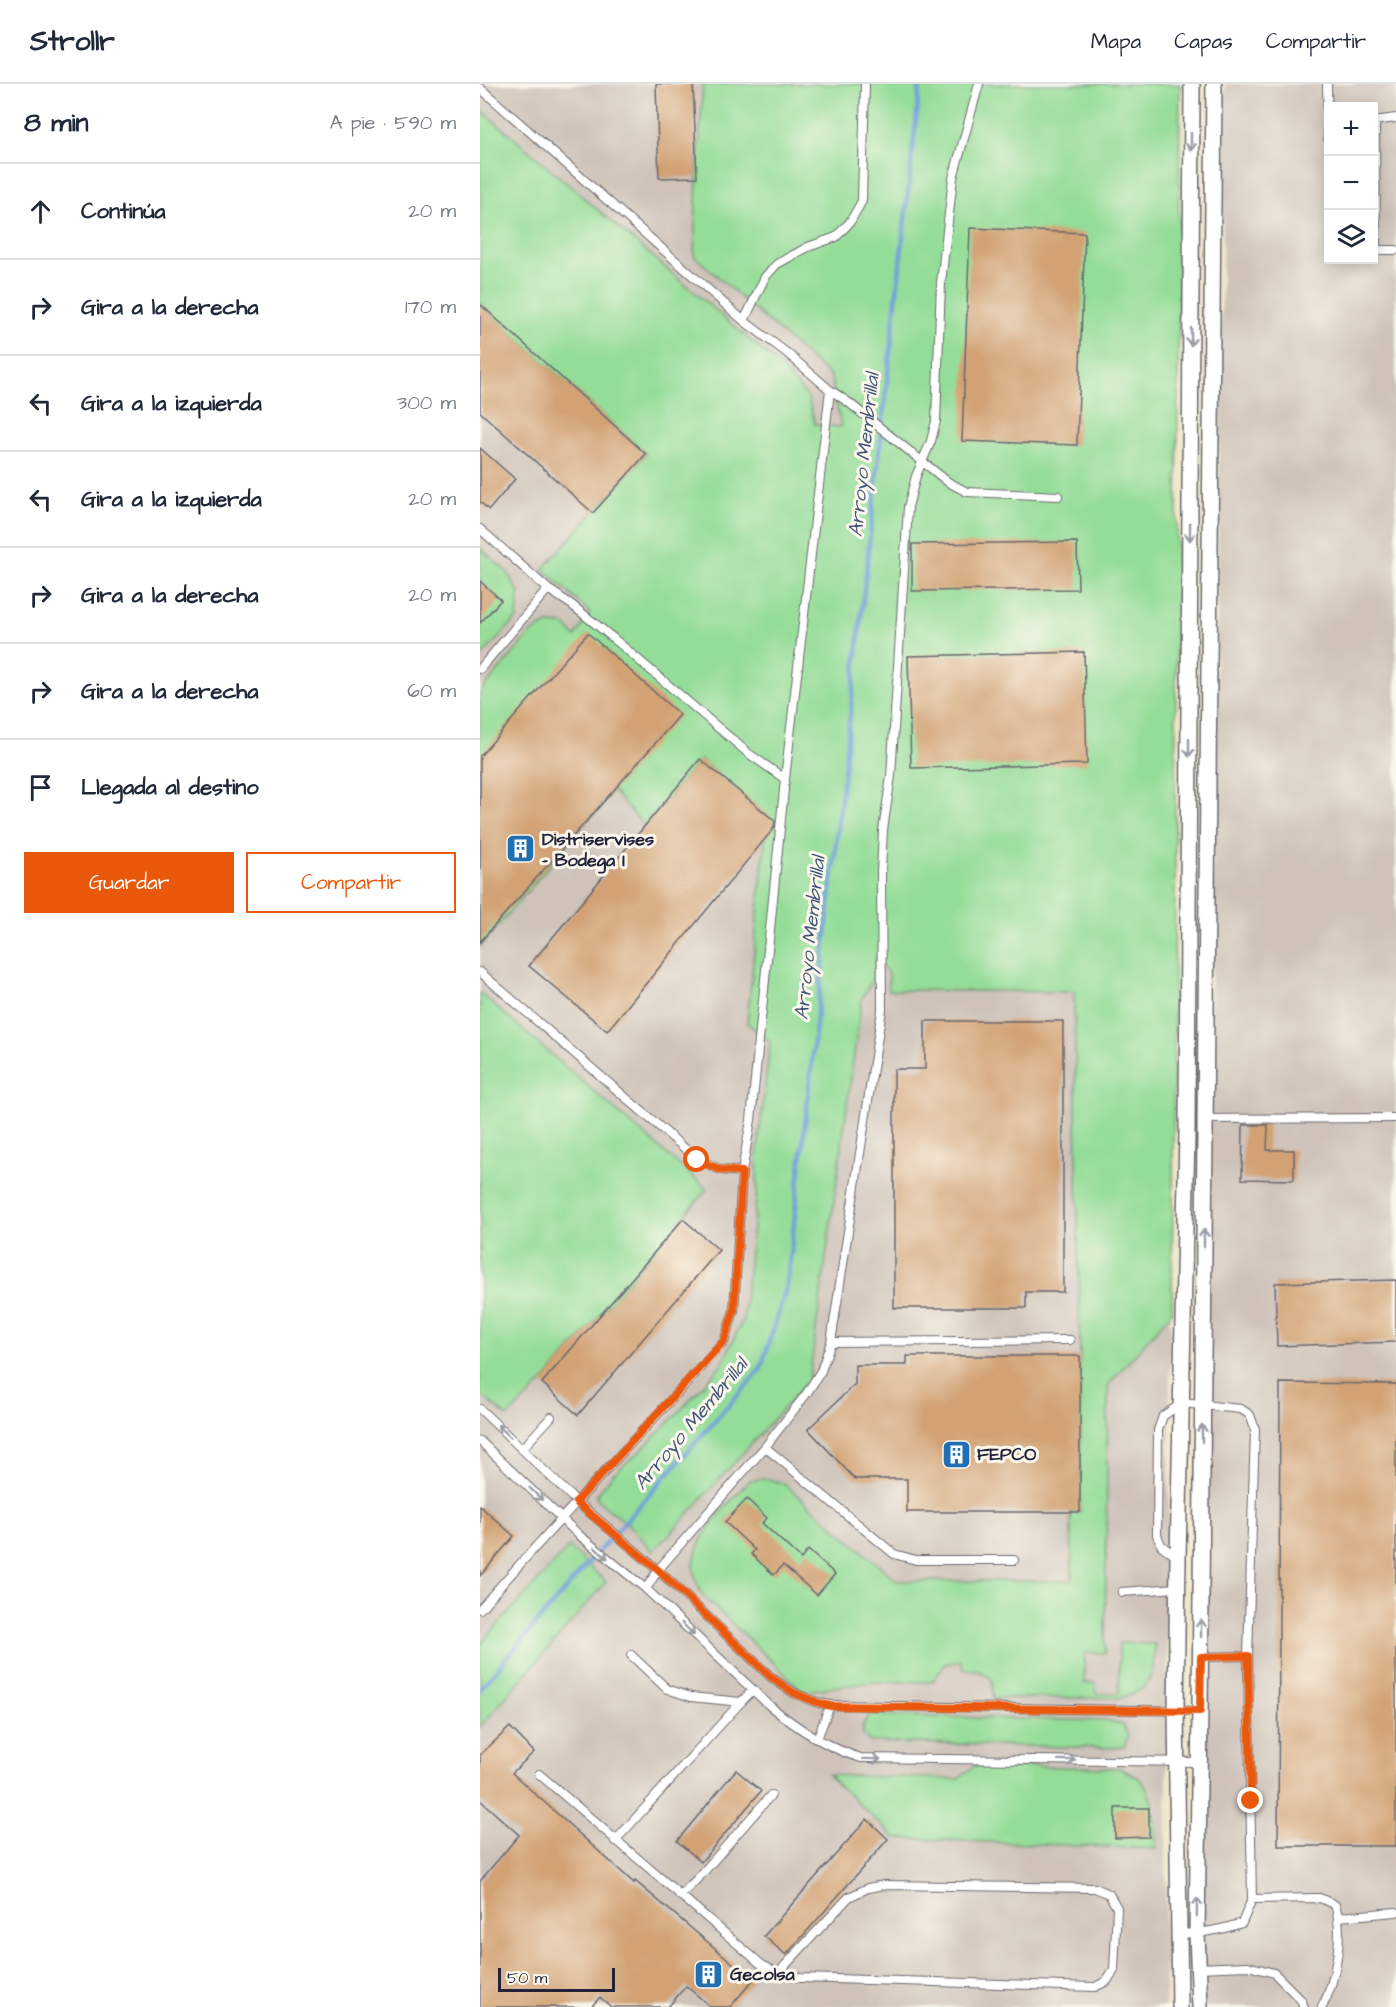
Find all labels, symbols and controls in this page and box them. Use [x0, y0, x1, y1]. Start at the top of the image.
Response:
text: Strollr [30, 22, 115, 61]
text: Mapa [1091, 27, 1141, 56]
text: Capas [1174, 27, 1233, 56]
text: Compartir [1266, 27, 1366, 56]
map controls [1324, 102, 1378, 264]
button: + [1324, 102, 1378, 156]
text: 8 min [24, 105, 88, 141]
text: A pie · 590 m [330, 109, 456, 137]
one-way arrow [1185, 132, 1197, 152]
button: − [1324, 156, 1378, 210]
icon: ahead [24, 195, 57, 228]
text: Continúa [81, 196, 166, 227]
text: 20 m [408, 197, 456, 225]
button: layers [1324, 210, 1378, 264]
icon: right [24, 291, 57, 324]
text: Gira a la derecha [81, 292, 258, 323]
text: 170 m [405, 293, 456, 321]
one-way arrow [1185, 327, 1197, 347]
water label: Arroyo Membrillal [841, 369, 888, 538]
icon: left [24, 387, 57, 420]
text: Gira a la izquierda [81, 388, 262, 419]
text: 300 m [397, 389, 456, 417]
icon: left [24, 483, 57, 516]
text: Gira a la izquierda [81, 484, 262, 515]
text: 20 m [408, 485, 456, 513]
one-way arrow [1184, 522, 1196, 542]
icon: right [24, 579, 57, 612]
text: Gira a la derecha [81, 580, 258, 611]
text: 20 m [408, 581, 456, 609]
icon: right [24, 675, 57, 708]
text: Gira a la derecha [81, 676, 258, 707]
text: 60 m [407, 677, 456, 705]
one-way arrow [1183, 738, 1195, 758]
icon: arrive [24, 771, 57, 804]
text: Llegada al destino [81, 772, 259, 803]
place label: Distriservises - Bodega I [542, 827, 654, 874]
building icon: Distriservises - Bodega I [505, 833, 537, 865]
button: Guardar [24, 852, 234, 913]
button: Compartir [246, 852, 456, 913]
water label: Arroyo Membrillal [787, 852, 834, 1021]
route start [683, 1146, 709, 1172]
one-way arrow [1198, 1228, 1210, 1248]
water label: Arroyo Membrillal [628, 1350, 757, 1497]
one-way arrow [1196, 1423, 1208, 1443]
one-way arrow [497, 1424, 512, 1439]
building icon: FEPCO [940, 1438, 972, 1470]
place label: FEPCO [977, 1442, 1036, 1467]
one-way arrow [528, 1486, 543, 1501]
one-way arrow [593, 1546, 609, 1559]
one-way arrow [1195, 1618, 1207, 1638]
one-way arrow [680, 1622, 695, 1636]
one-way arrow [861, 1753, 881, 1764]
one-way arrow [1056, 1755, 1076, 1766]
route end [1237, 1787, 1263, 1813]
one-way arrow [1191, 1897, 1203, 1917]
building icon: Gecolsa [693, 1958, 725, 1990]
place label: Gecolsa [730, 1962, 796, 1987]
scale bar [498, 1965, 615, 1992]
text: 50 m [507, 1967, 547, 1989]

